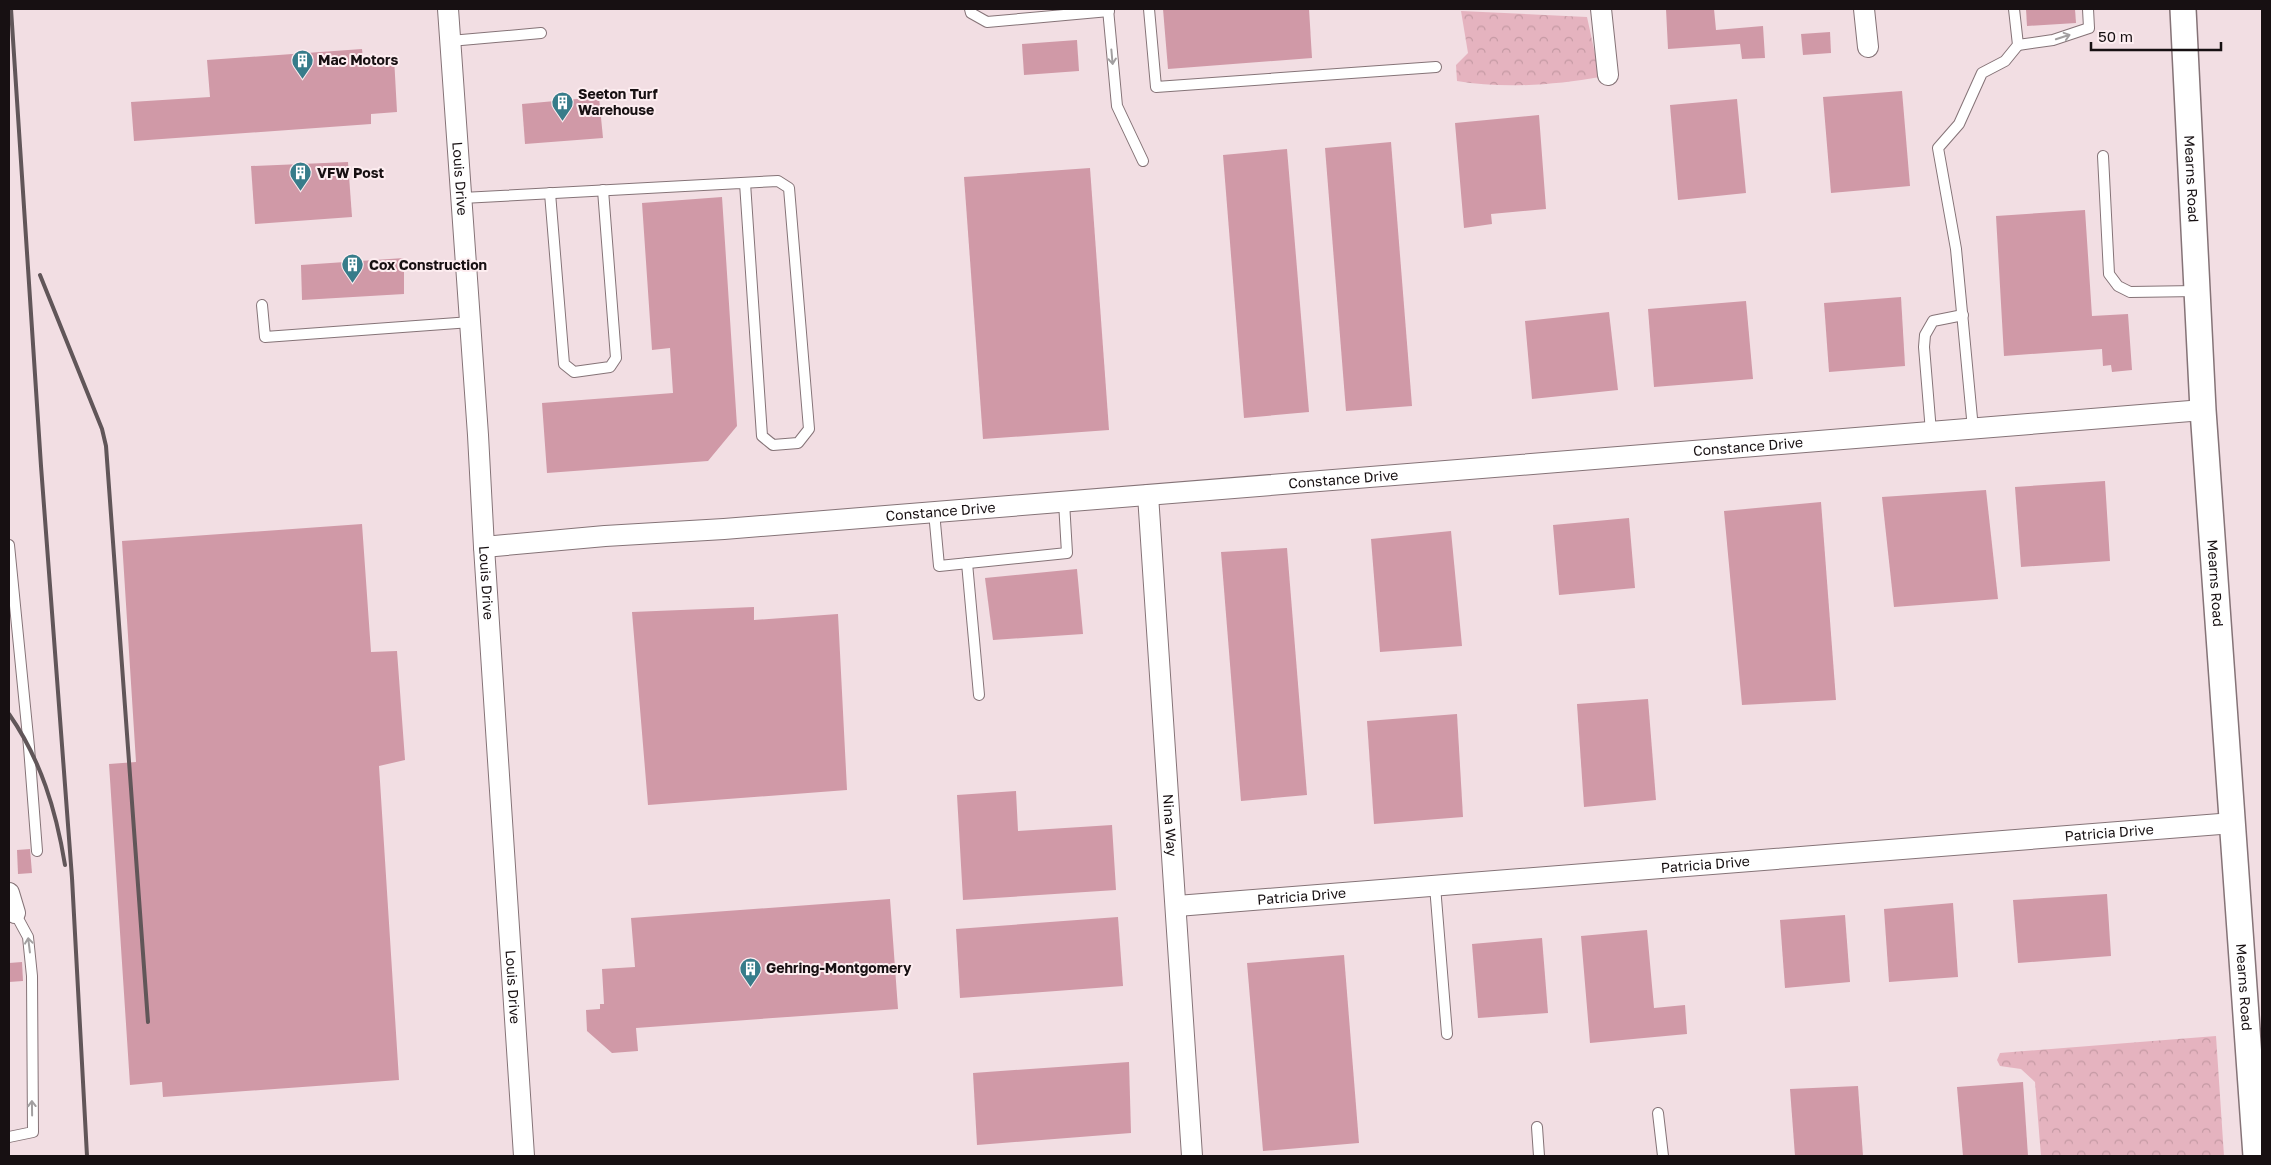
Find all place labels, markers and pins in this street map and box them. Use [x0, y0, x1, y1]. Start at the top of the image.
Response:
building icon: Mac Motors [290, 48, 314, 79]
place label: Mac Motors [318, 51, 398, 68]
place label: Seeton Turf Warehouse [578, 85, 658, 118]
building icon: Seeton Turf Warehouse [550, 90, 574, 121]
building icon: VFW Post [289, 161, 313, 192]
place label: VFW Post [317, 164, 384, 181]
building icon: Cox Construction [341, 253, 365, 284]
place label: Cox Construction [369, 256, 487, 273]
building icon: Gehring-Montgomery [738, 956, 762, 987]
place label: Gehring-Montgomery [766, 959, 912, 976]

